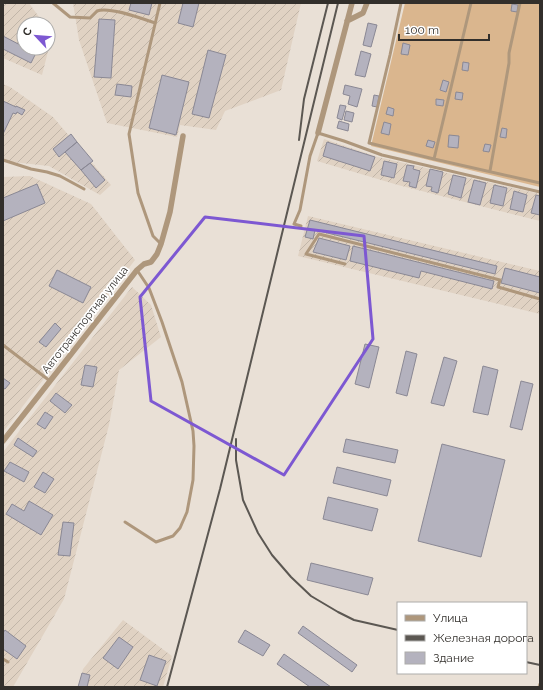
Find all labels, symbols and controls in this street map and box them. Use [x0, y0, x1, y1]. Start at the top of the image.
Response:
north arrow [16, 16, 56, 56]
scale bar [399, 16, 489, 42]
text: 100 m [405, 23, 439, 37]
text: С [20, 25, 35, 38]
street label: Автотранспортная улица [39, 264, 131, 376]
legend [397, 602, 527, 674]
text: Улица [433, 611, 468, 625]
text: Железная дорога [433, 631, 534, 645]
text: Здание [433, 651, 474, 665]

